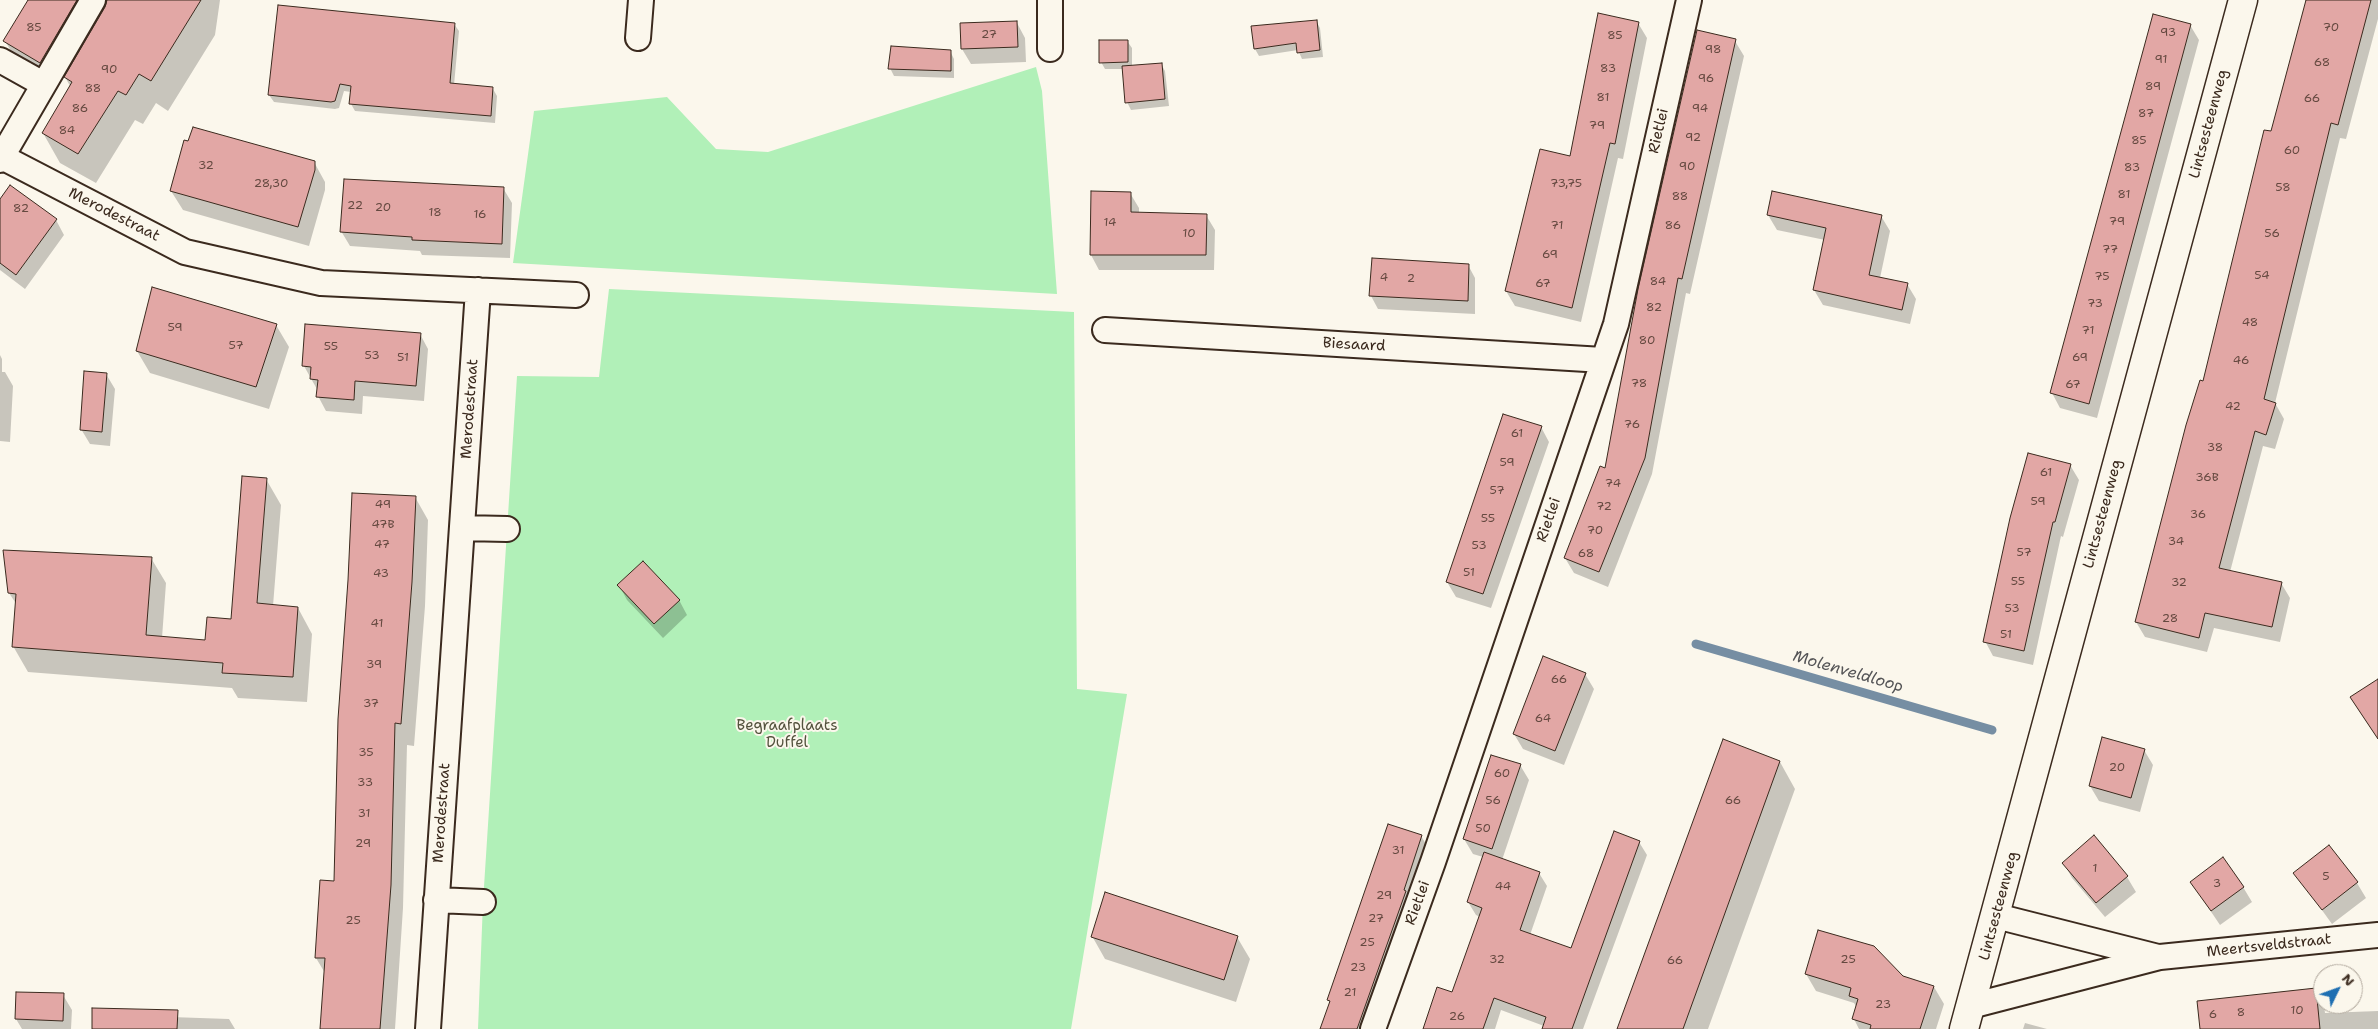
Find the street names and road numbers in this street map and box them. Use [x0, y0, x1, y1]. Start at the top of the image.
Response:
street label: Lintsesteenweg [2186, 67, 2232, 181]
street label: Rietlei [1645, 107, 1673, 155]
street label: Merodestraat [65, 184, 163, 246]
street label: Biesaard [1322, 334, 1386, 356]
street label: Merodestraat [458, 358, 482, 460]
street label: Lintsesteenweg [2080, 457, 2126, 571]
street label: Rietlei [1533, 495, 1565, 545]
street label: Merodestraat [430, 762, 454, 864]
street label: Lintsesteenweg [1976, 849, 2022, 963]
street label: Rietlei [1402, 878, 1434, 928]
street label: Meertsveldstraat [2206, 930, 2332, 962]

